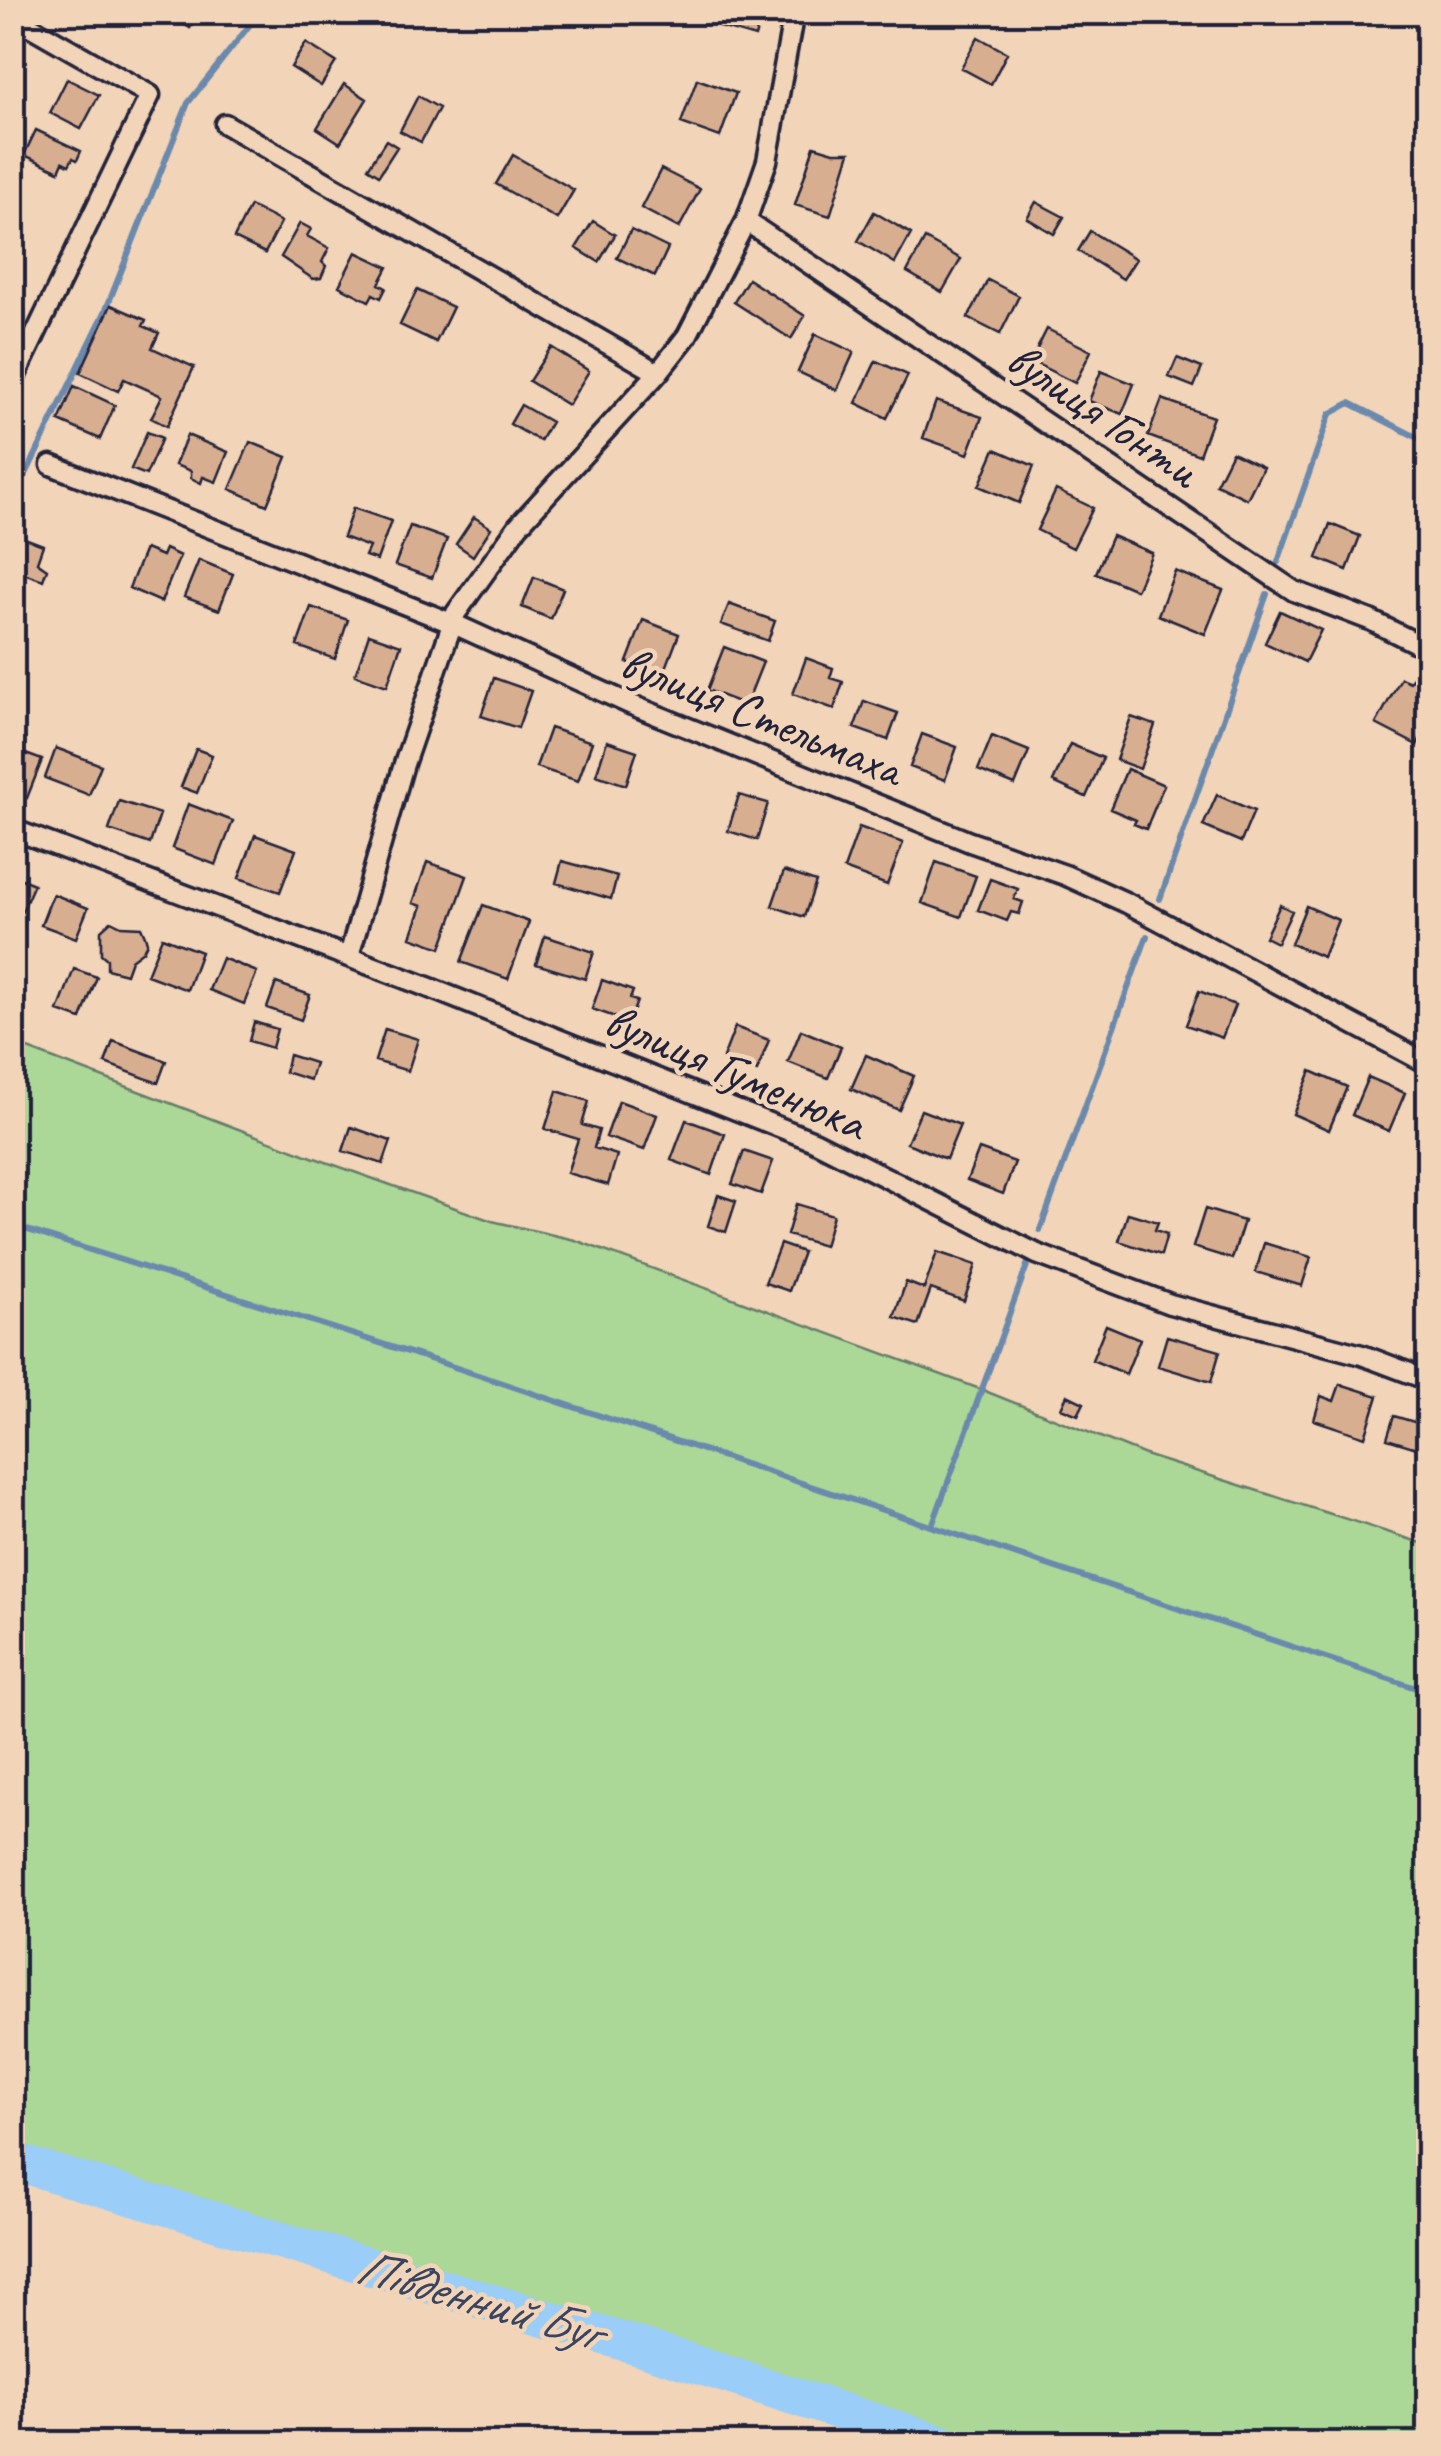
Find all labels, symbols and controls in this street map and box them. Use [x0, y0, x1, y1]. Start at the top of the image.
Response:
street label: вулиця Гонти [995, 327, 1214, 503]
street label: вулиця Стельмаха [612, 630, 915, 802]
street label: вулиця Гуменюка [596, 988, 878, 1156]
water label: Південний Буг [349, 2233, 618, 2368]

